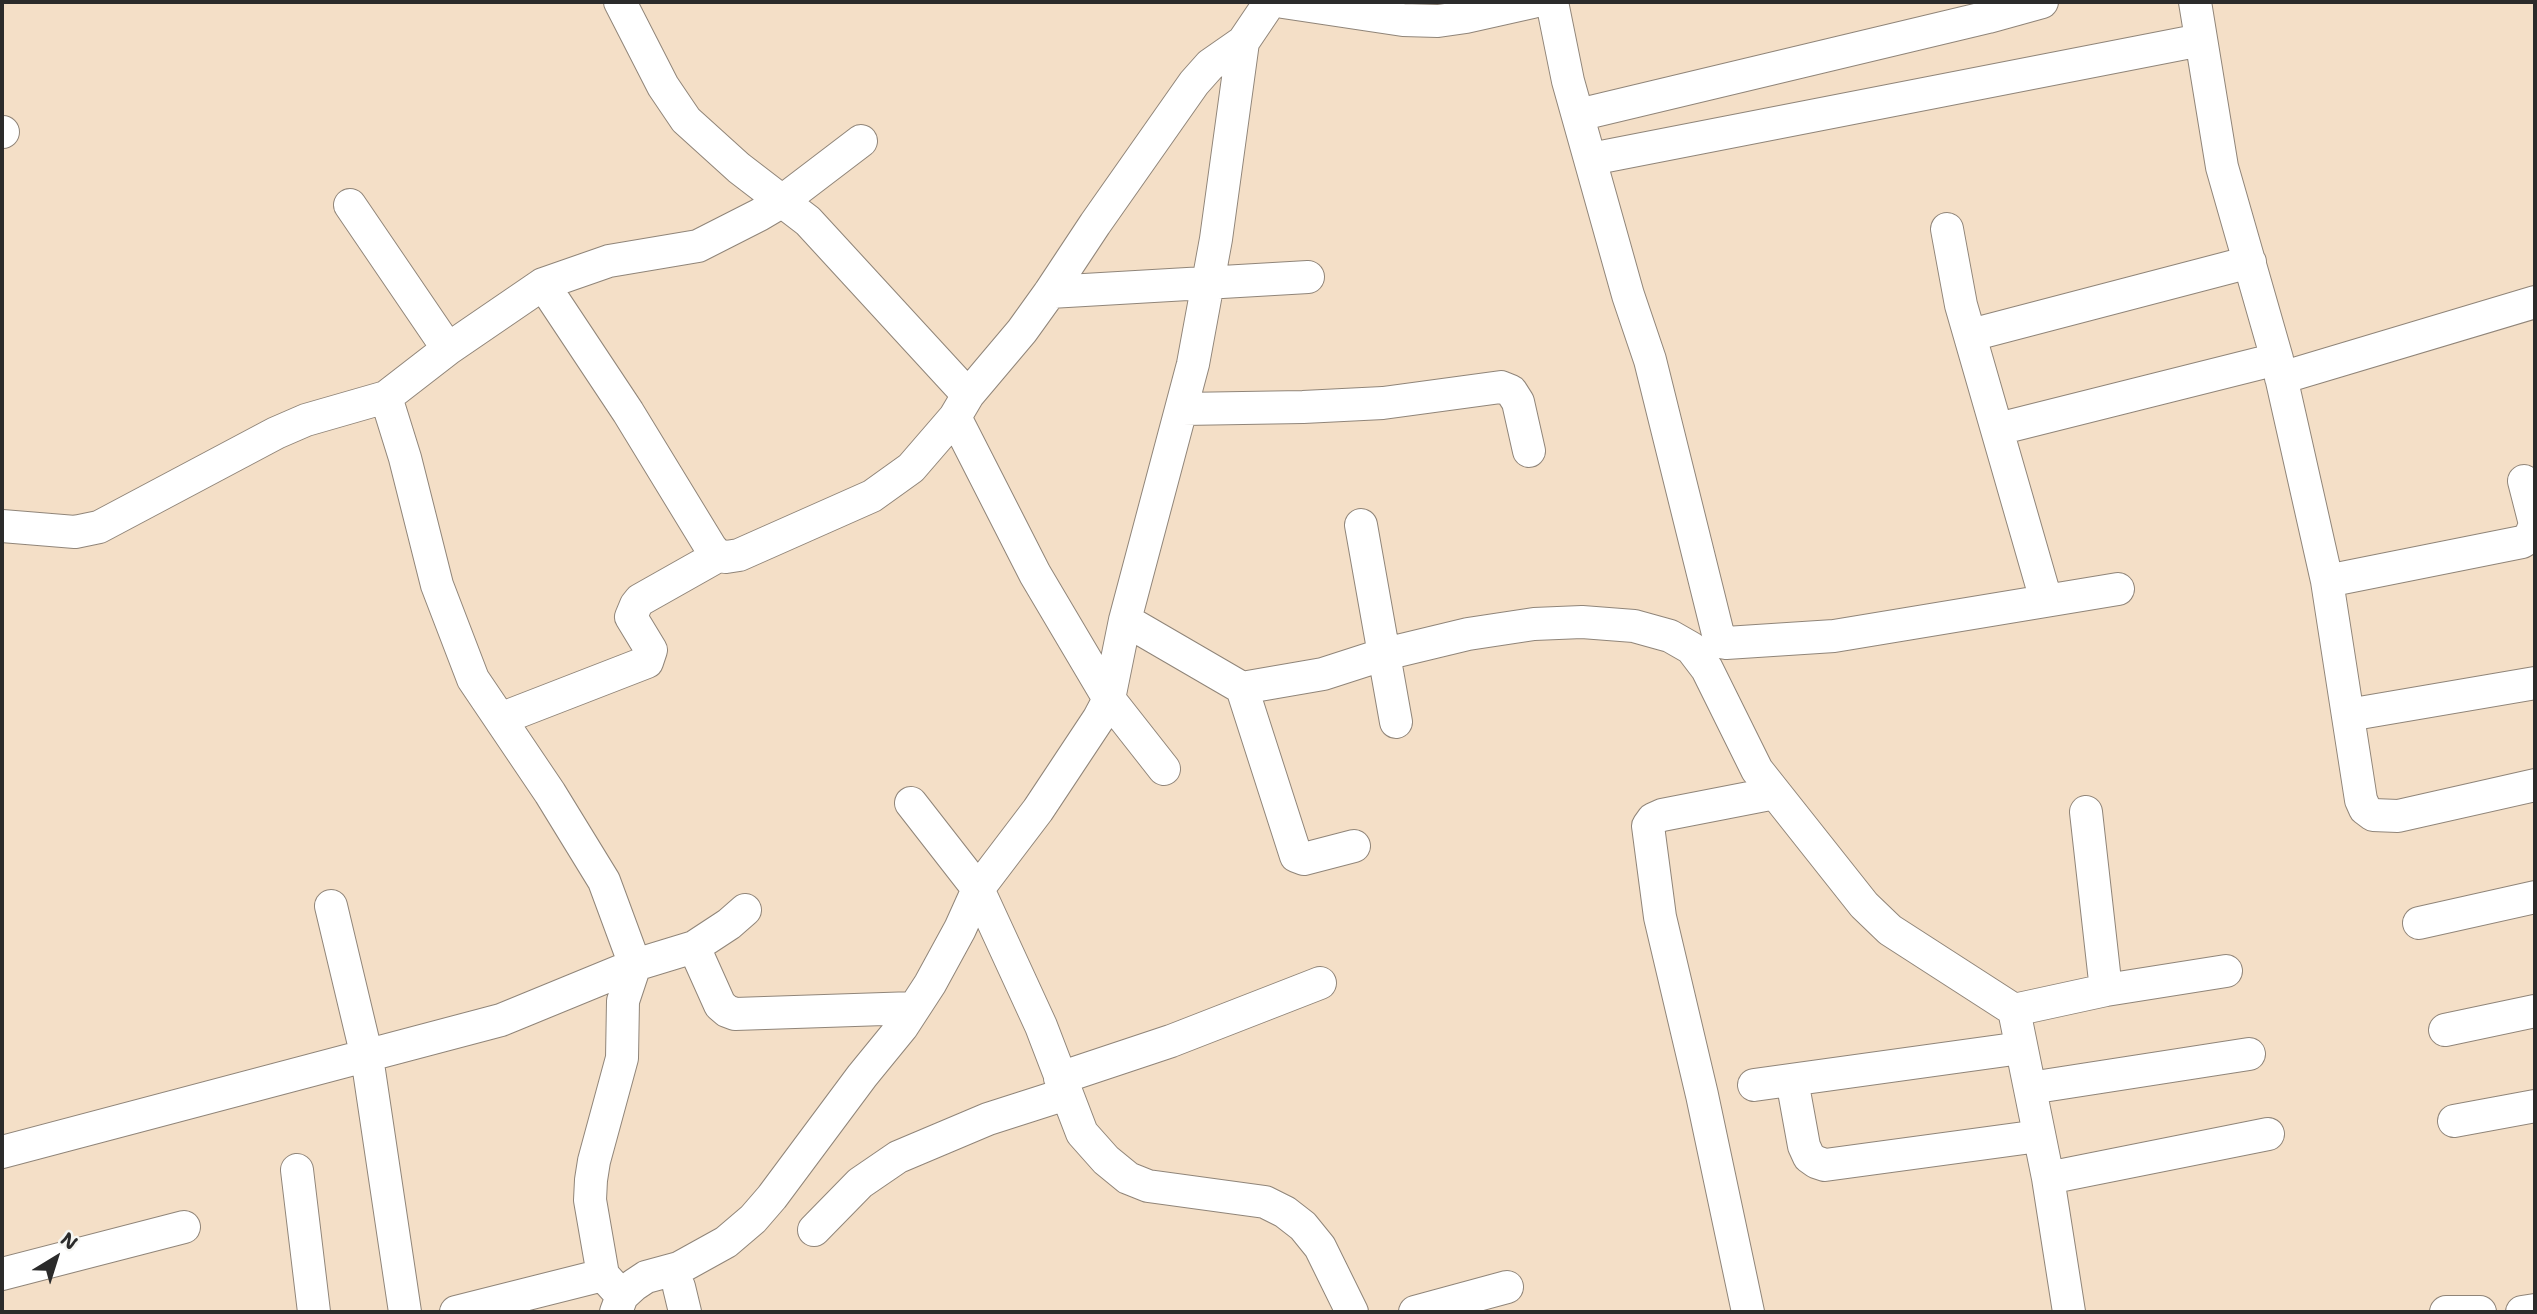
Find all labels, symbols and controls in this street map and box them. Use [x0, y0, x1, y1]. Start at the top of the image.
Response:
north arrow [21, 1223, 91, 1293]
text: N [56, 1227, 83, 1256]

